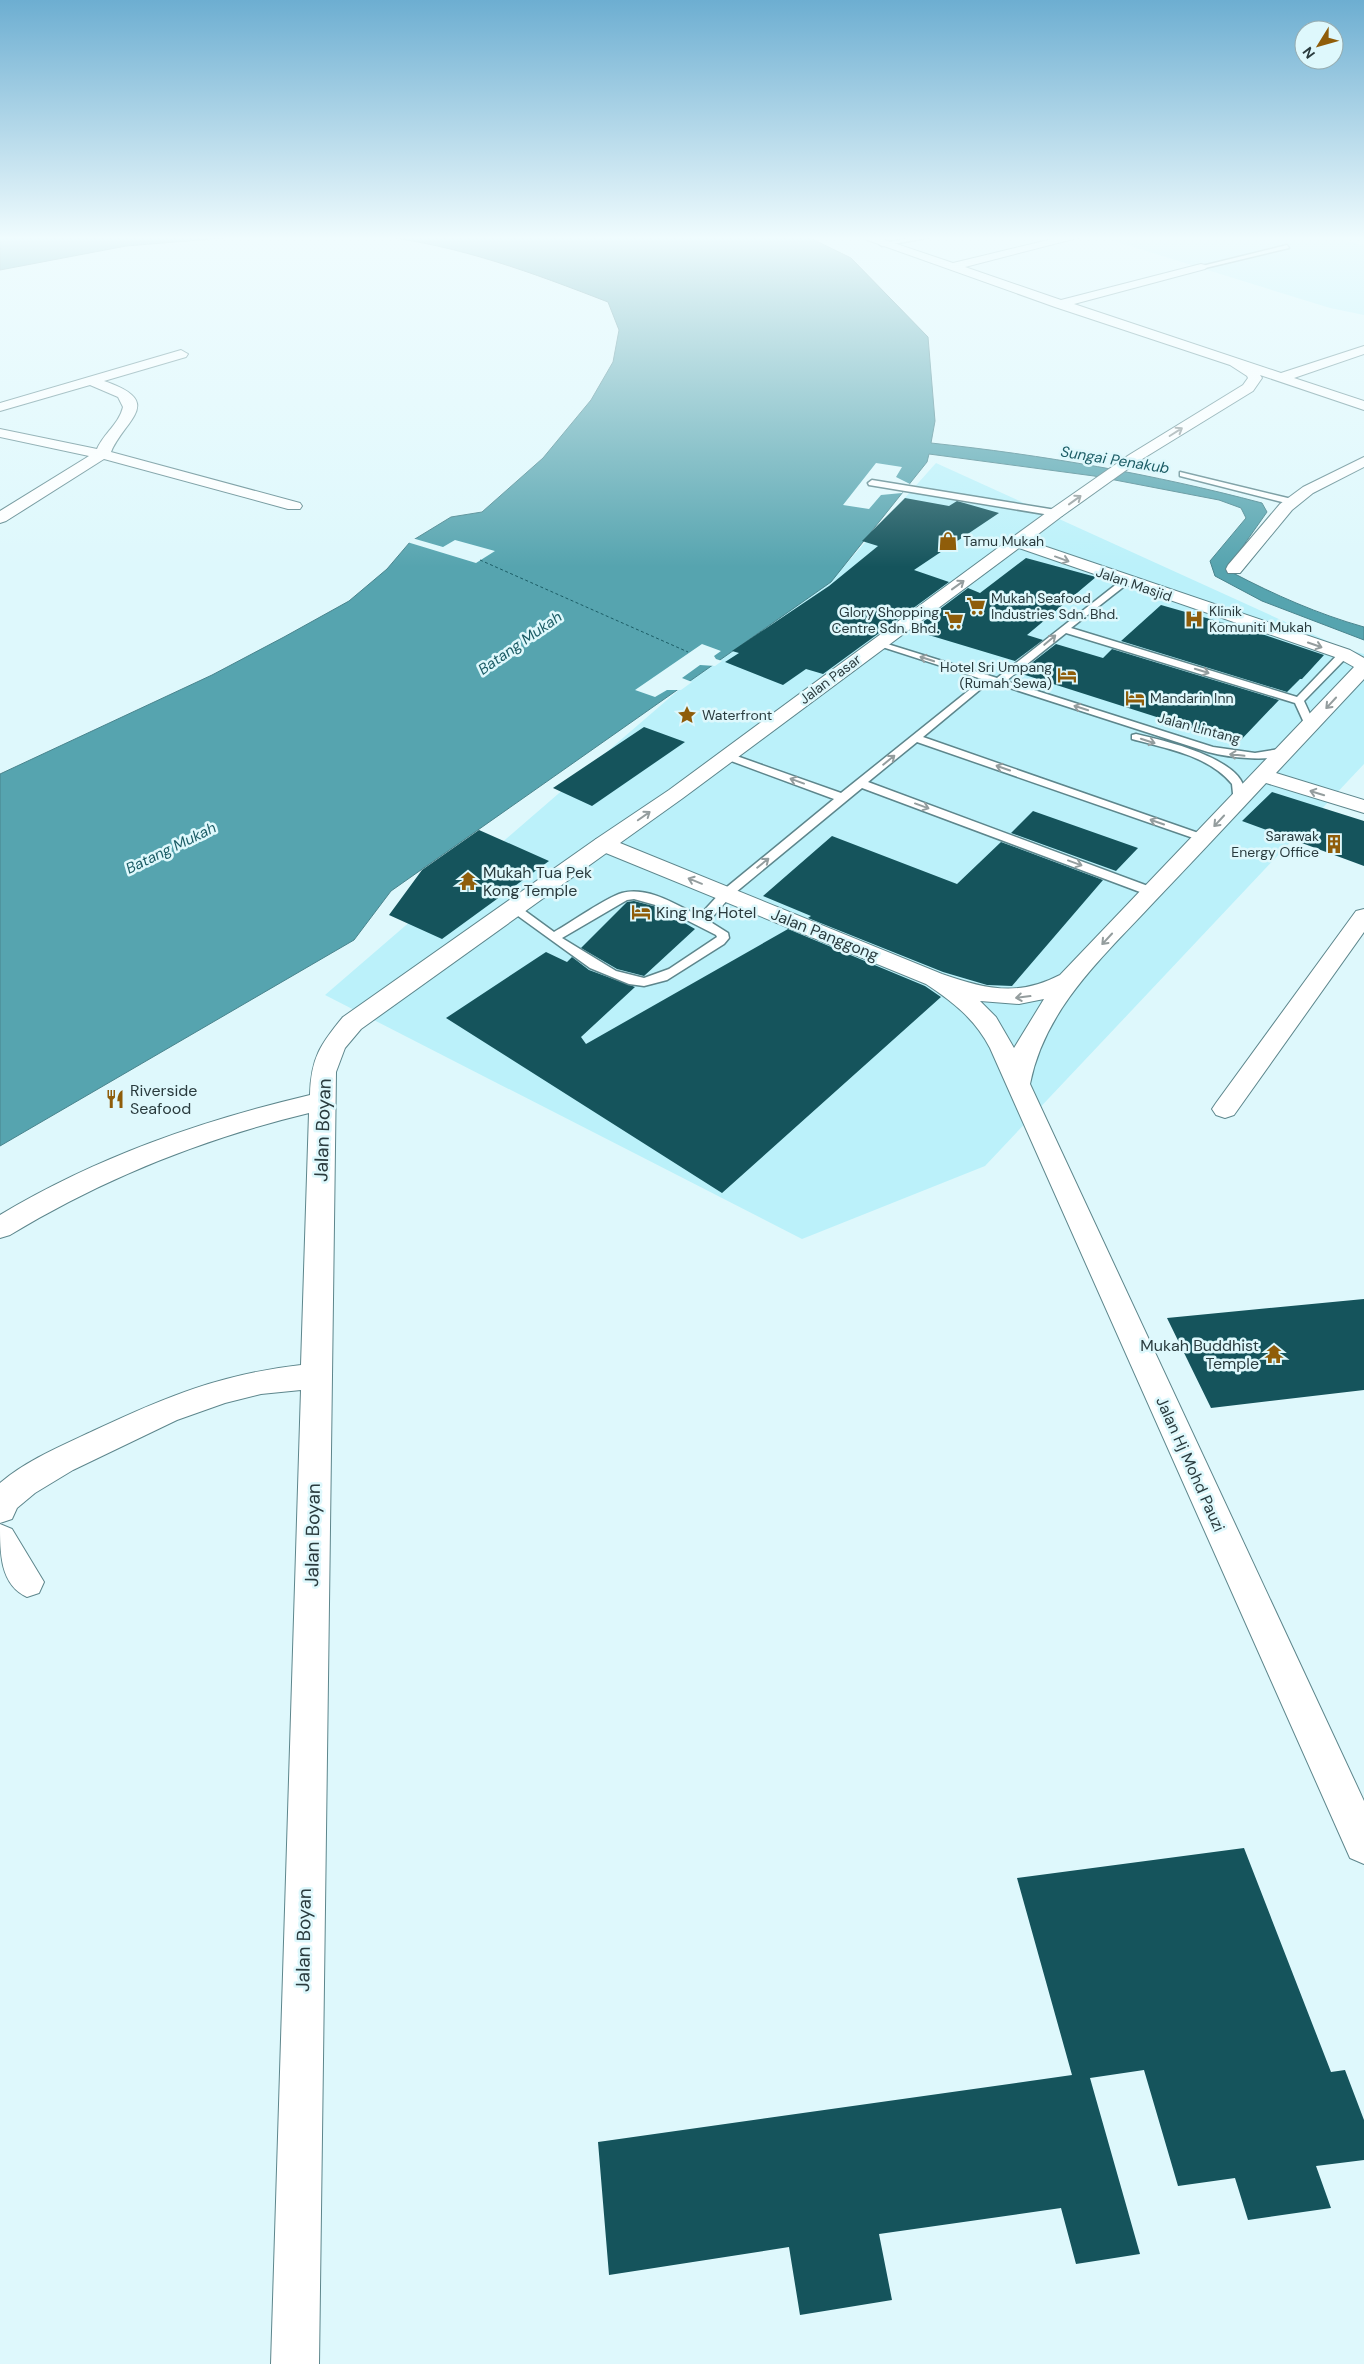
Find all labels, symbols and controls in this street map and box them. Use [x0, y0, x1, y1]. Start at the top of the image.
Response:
north arrow [1294, 20, 1344, 70]
text: N [1298, 43, 1319, 62]
one-way arrow [1168, 427, 1182, 437]
water label: Sungai Penakub [1059, 442, 1171, 478]
one-way arrow [1067, 495, 1081, 505]
shop icon: Tamu Mukah [937, 530, 959, 552]
place label: Tamu Mukah [963, 532, 1044, 550]
one-way arrow [1054, 555, 1069, 564]
street label: Jalan Masjid [1094, 563, 1174, 605]
one-way arrow [951, 580, 965, 590]
place label: Mukah Seafood Industries Sdn. Bhd. [991, 589, 1118, 623]
supermarket icon: Mukah Seafood Industries Sdn. Bhd. [965, 595, 987, 617]
place label: Klinik Komuniti Mukah [1209, 602, 1312, 636]
place label: Glory Shopping Centre Sdn. Bhd. [831, 603, 939, 637]
water label: Batang Mukah [474, 606, 566, 679]
hospital icon: Klinik Komuniti Mukah [1183, 608, 1205, 630]
supermarket icon: Glory Shopping Centre Sdn. Bhd. [943, 609, 965, 631]
one-way arrow [1043, 634, 1056, 645]
one-way arrow [1307, 640, 1323, 650]
street label: Jalan Pasar [796, 650, 864, 708]
one-way arrow [919, 654, 935, 663]
place label: Hotel Sri Umpang (Rumah Sewa) [940, 658, 1052, 692]
hotel icon: Hotel Sri Umpang (Rumah Sewa) [1056, 664, 1078, 686]
one-way arrow [1194, 666, 1210, 676]
hotel icon: Mandarin Inn [1124, 687, 1146, 709]
place label: Mandarin Inn [1150, 689, 1233, 707]
one-way arrow [1325, 697, 1337, 710]
one-way arrow [1074, 703, 1090, 713]
place icon: Waterfront [676, 704, 698, 726]
place label: Waterfront [702, 706, 772, 724]
street label: Jalan Lintang [1156, 708, 1242, 748]
one-way arrow [1140, 736, 1156, 746]
one-way arrow [1229, 750, 1245, 760]
one-way arrow [882, 754, 895, 765]
one-way arrow [996, 763, 1012, 773]
one-way arrow [790, 776, 805, 785]
one-way arrow [1310, 787, 1326, 797]
one-way arrow [914, 802, 930, 811]
one-way arrow [637, 811, 651, 821]
one-way arrow [1213, 815, 1225, 827]
water label: Batang Mukah [123, 817, 220, 878]
one-way arrow [1150, 817, 1165, 826]
place label: Sarawak Energy Office [1231, 827, 1319, 861]
building icon: Sarawak Energy Office [1323, 833, 1345, 855]
one-way arrow [757, 857, 770, 868]
one-way arrow [1066, 859, 1082, 868]
place label: Mukah Tua Pek Kong Temple [483, 862, 592, 901]
temple icon: Mukah Tua Pek Kong Temple [457, 870, 479, 892]
one-way arrow [687, 876, 703, 885]
hotel icon: King Ing Hotel [630, 901, 652, 923]
place label: King Ing Hotel [656, 902, 756, 923]
street label: Jalan Panggong [768, 903, 882, 966]
one-way arrow [1101, 933, 1113, 946]
one-way arrow [1015, 992, 1031, 1002]
street label: Jalan Boyan [308, 1078, 337, 1182]
place label: Riverside Seafood [130, 1080, 197, 1119]
restaurant icon: Riverside Seafood [104, 1088, 126, 1110]
place label: Mukah Buddhist Temple [1140, 1335, 1259, 1374]
temple icon: Mukah Buddhist Temple [1263, 1343, 1285, 1365]
street label: Jalan Hj Mohd Pauzi [1151, 1393, 1230, 1535]
street label: Jalan Boyan [299, 1483, 326, 1587]
street label: Jalan Boyan [290, 1888, 317, 1992]

